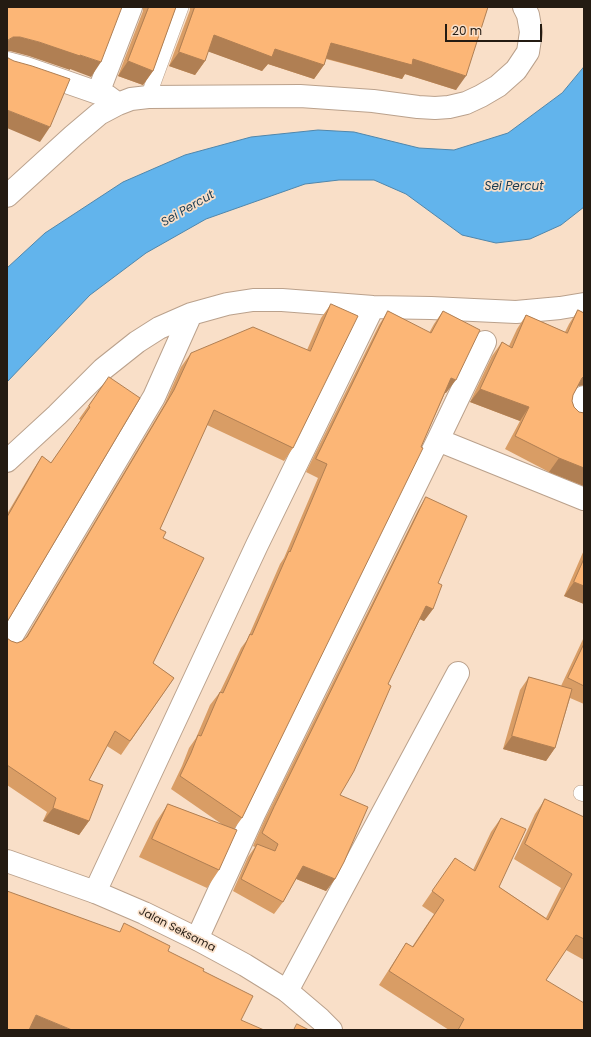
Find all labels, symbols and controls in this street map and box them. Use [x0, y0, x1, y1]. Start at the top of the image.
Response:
scale bar [447, 16, 544, 42]
text: 20 m [452, 22, 482, 39]
water label: Sei Percut [484, 180, 544, 194]
water label: Sei Percut [159, 188, 217, 230]
street label: Jalan Seksama [136, 905, 218, 955]

